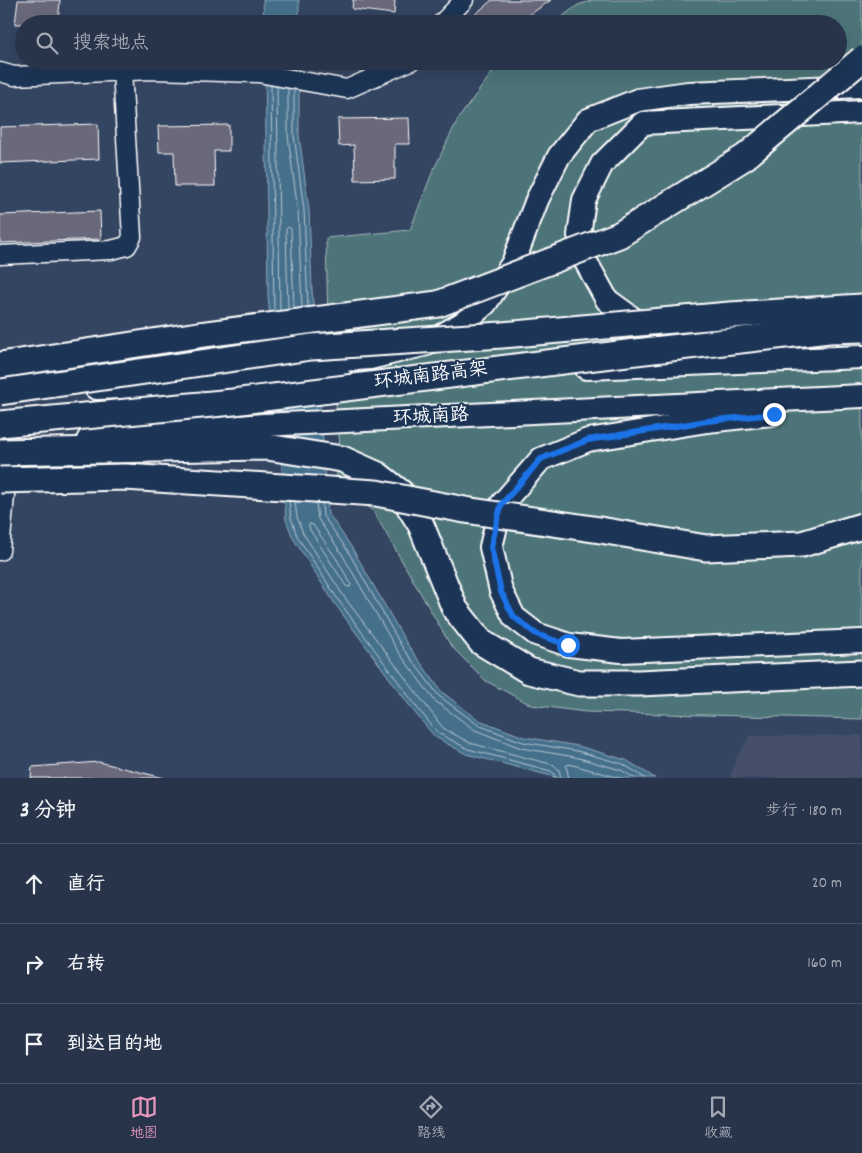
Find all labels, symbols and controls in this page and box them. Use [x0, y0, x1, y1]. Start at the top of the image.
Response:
search box [15, 15, 847, 70]
icon: search [33, 29, 61, 57]
text: 搜索地点 [73, 31, 149, 58]
street label: 环城南路高架 [373, 357, 489, 397]
street label: 环城南路 [392, 403, 470, 433]
route end [763, 403, 786, 426]
route start [557, 634, 580, 657]
text: 3 分钟 [20, 797, 76, 827]
text: 步行 · 180 m [766, 800, 842, 823]
icon: ahead [20, 870, 48, 898]
text: 直行 [67, 872, 105, 899]
text: 20 m [812, 872, 842, 895]
icon: right [20, 950, 48, 978]
text: 右转 [67, 952, 105, 979]
text: 160 m [807, 952, 842, 975]
icon: arrive [20, 1030, 48, 1058]
text: 到达目的地 [67, 1032, 162, 1059]
tab: 地图 [130, 1093, 158, 1144]
tab: 路线 [417, 1093, 445, 1144]
tab: 收藏 [704, 1093, 732, 1144]

